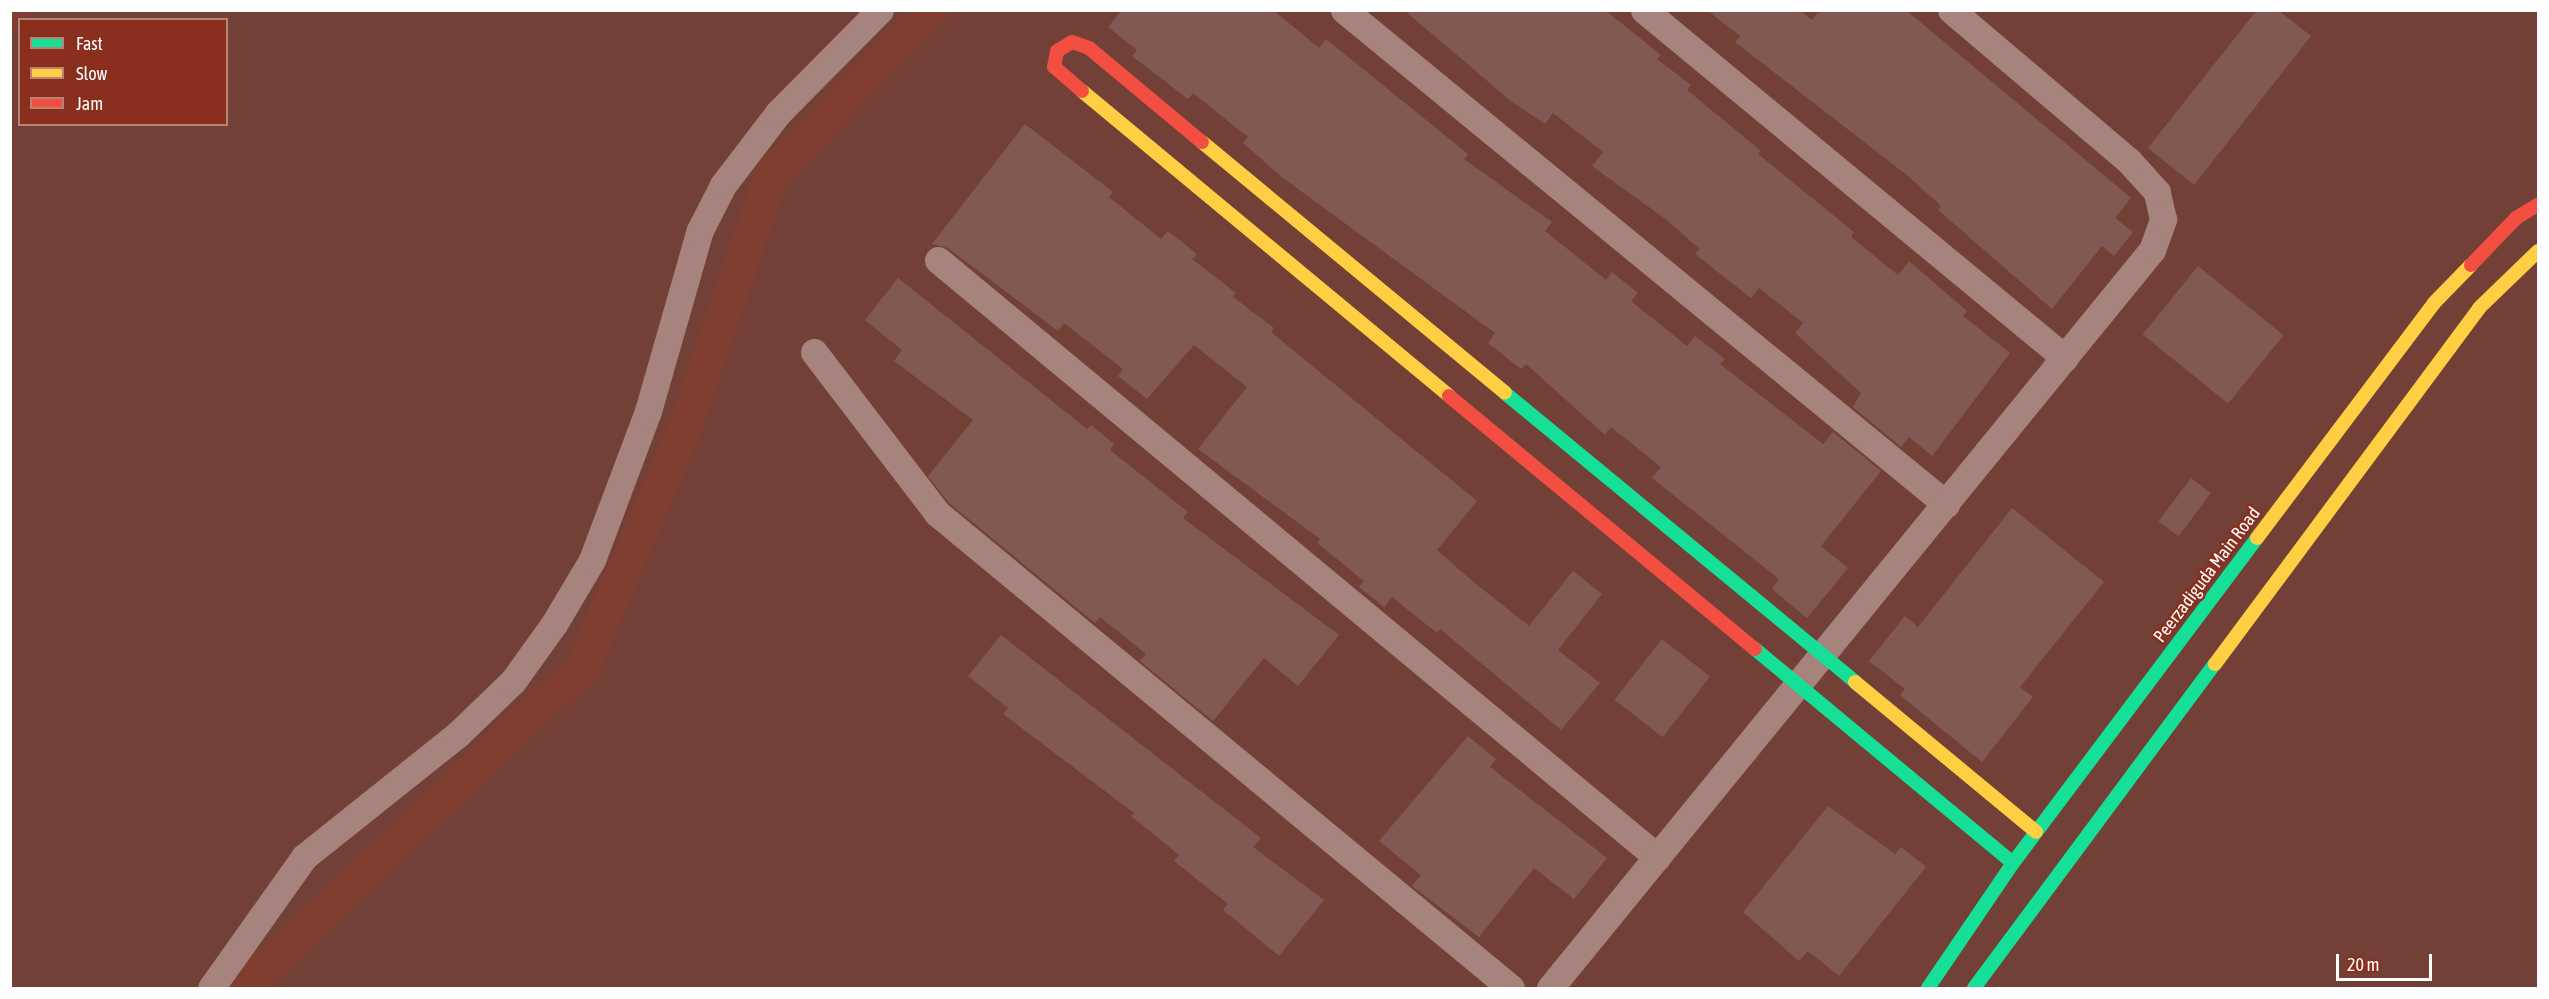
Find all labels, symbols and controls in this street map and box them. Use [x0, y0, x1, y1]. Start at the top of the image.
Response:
legend [18, 18, 228, 126]
text: Fast [76, 33, 103, 54]
text: Slow [76, 63, 107, 84]
text: Jam [76, 93, 103, 114]
street label: Peerzadiguda Main Road [2149, 503, 2265, 647]
scale bar [2339, 942, 2435, 980]
text: 20 m [2347, 954, 2379, 975]

